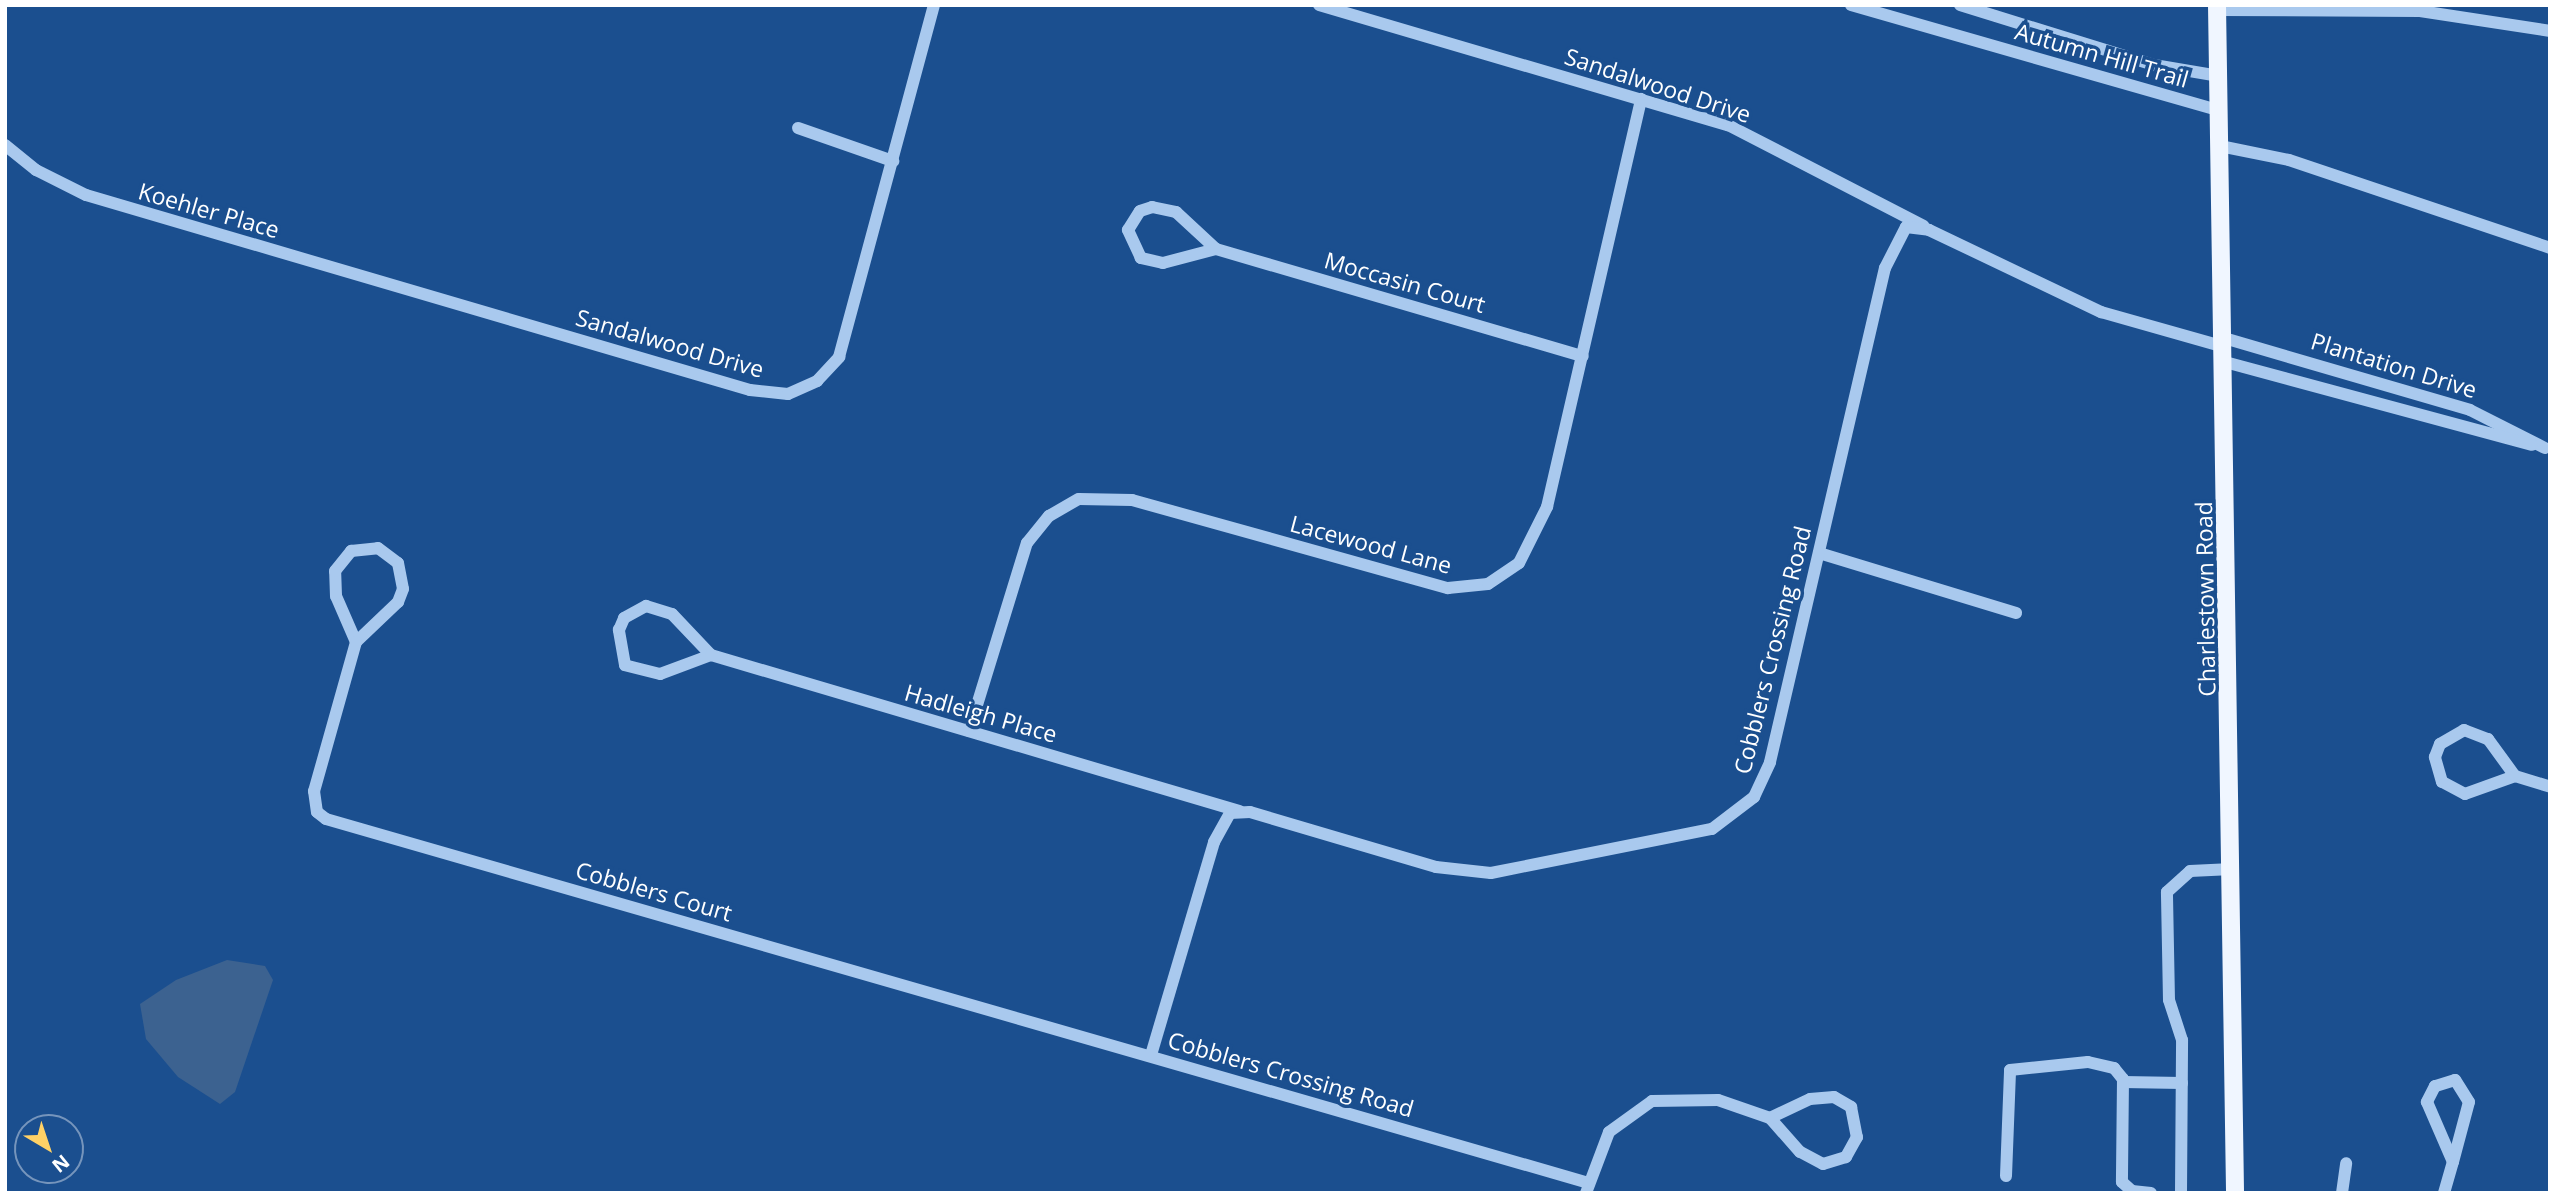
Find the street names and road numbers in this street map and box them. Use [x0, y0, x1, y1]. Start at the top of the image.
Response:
street label: Autumn Hill Trail [2012, 17, 2192, 93]
street label: Sandalwood Drive [1561, 42, 1755, 128]
street label: Koehler Place [135, 177, 283, 243]
street label: Moccasin Court [1321, 246, 1489, 318]
street label: Sandalwood Drive [573, 303, 767, 383]
street label: Plantation Drive [2308, 327, 2480, 403]
street label: Charlestown Road [2189, 501, 2221, 697]
street label: Lacewood Lane [1287, 509, 1455, 579]
street label: Cobblers Crossing Road [1728, 523, 1816, 777]
street label: Hadleigh Place [902, 678, 1060, 748]
street label: Cobblers Court [573, 855, 735, 927]
street label: Cobblers Crossing Road [1165, 1026, 1417, 1122]

